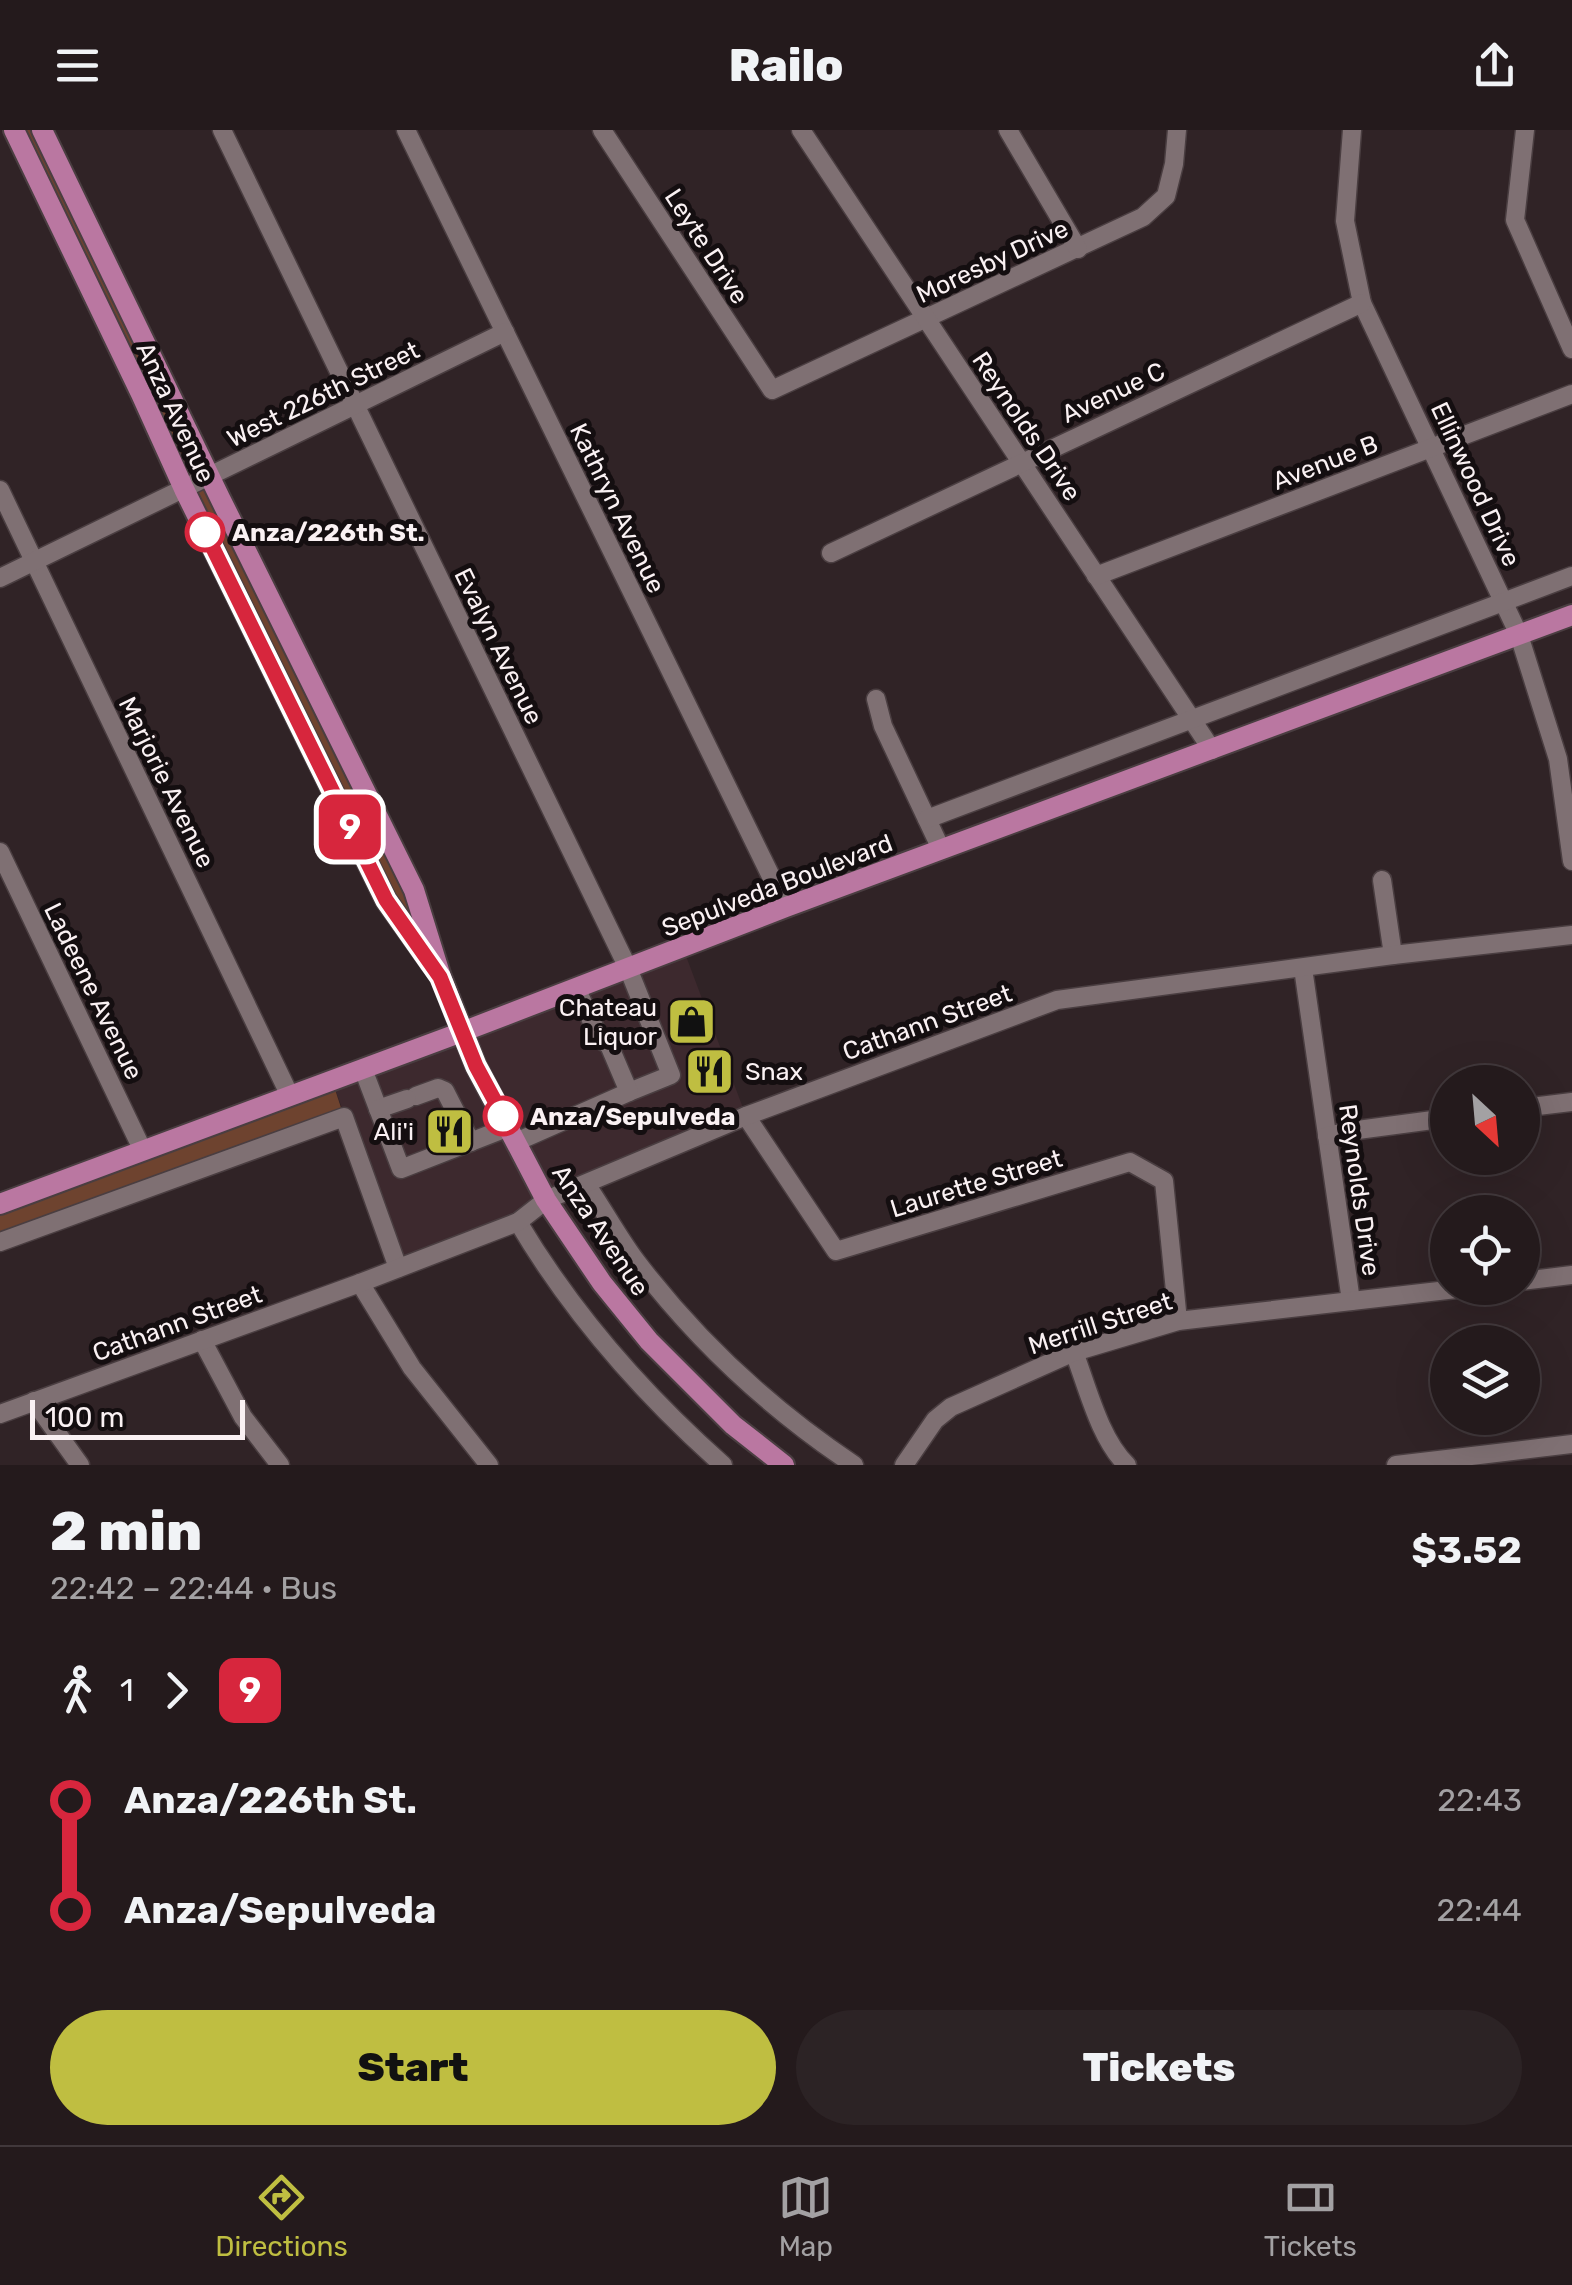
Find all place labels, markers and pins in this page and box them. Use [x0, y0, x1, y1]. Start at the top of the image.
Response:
marker: Anza/226th St. [186, 513, 224, 551]
place label: Anza/226th St. [232, 518, 425, 547]
place label: Chateau Liquor [559, 993, 657, 1051]
shop icon: Chateau Liquor [666, 995, 718, 1047]
restaurant icon: Snax [684, 1045, 736, 1097]
place label: Snax [745, 1057, 803, 1086]
marker: Anza/Sepulveda [484, 1097, 522, 1135]
place label: Anza/Sepulveda [530, 1102, 736, 1131]
restaurant icon: Ali'i [423, 1105, 475, 1157]
place label: Ali'i [374, 1117, 414, 1146]

